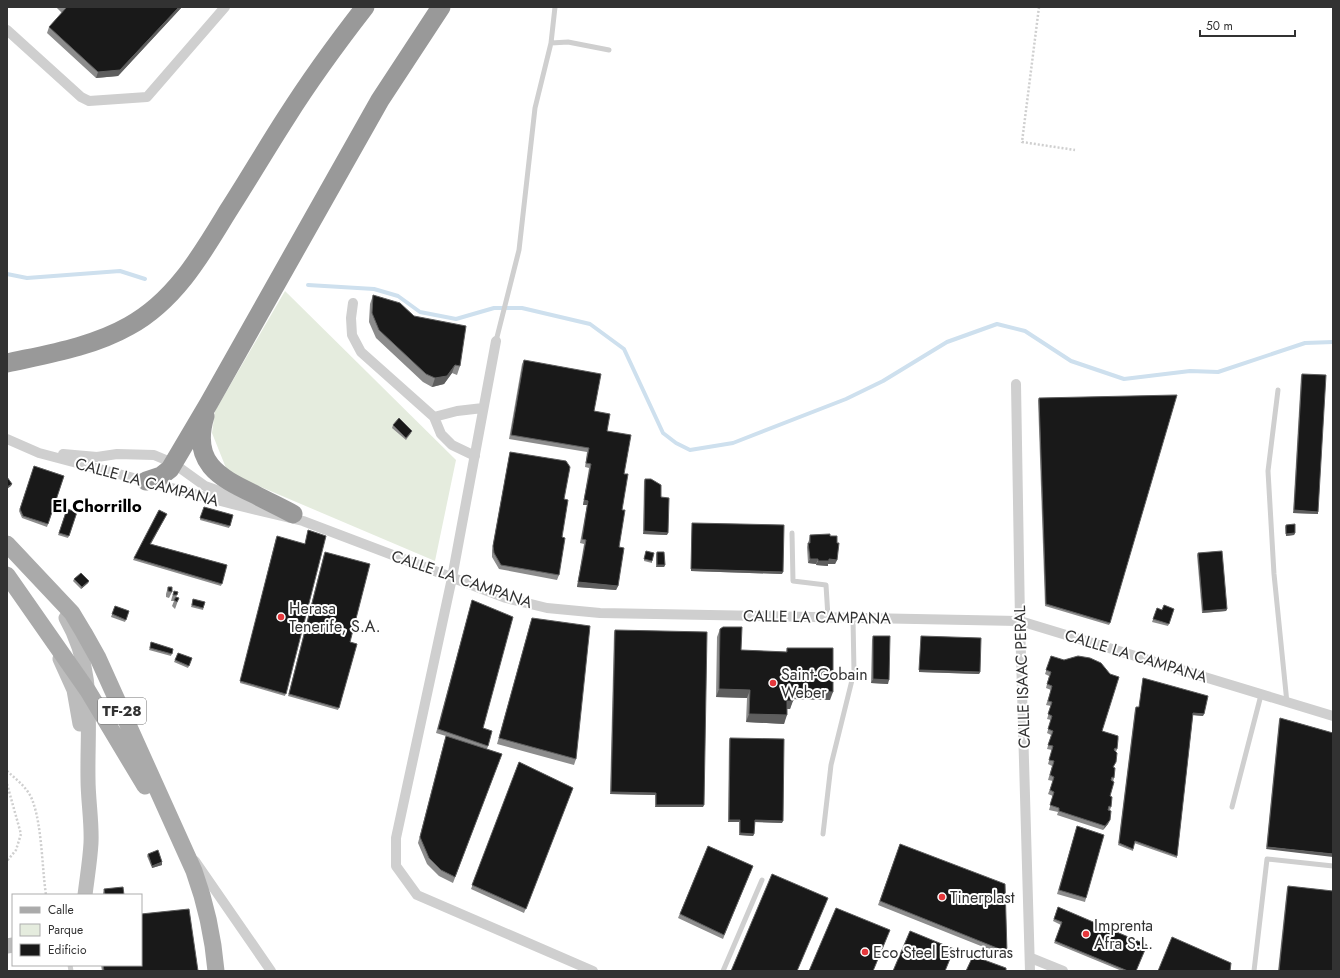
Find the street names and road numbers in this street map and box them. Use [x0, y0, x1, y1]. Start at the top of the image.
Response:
street label: CALLE LA CAMPANA [73, 452, 222, 512]
street label: CALLE LA CAMPANA [388, 544, 536, 614]
street label: CALLE LA CAMPANA [743, 604, 891, 630]
street label: CALLE ISAAC PERAL [1008, 604, 1036, 749]
street label: CALLE LA CAMPANA [1062, 623, 1210, 689]
road number: TF-28 [98, 698, 146, 724]

